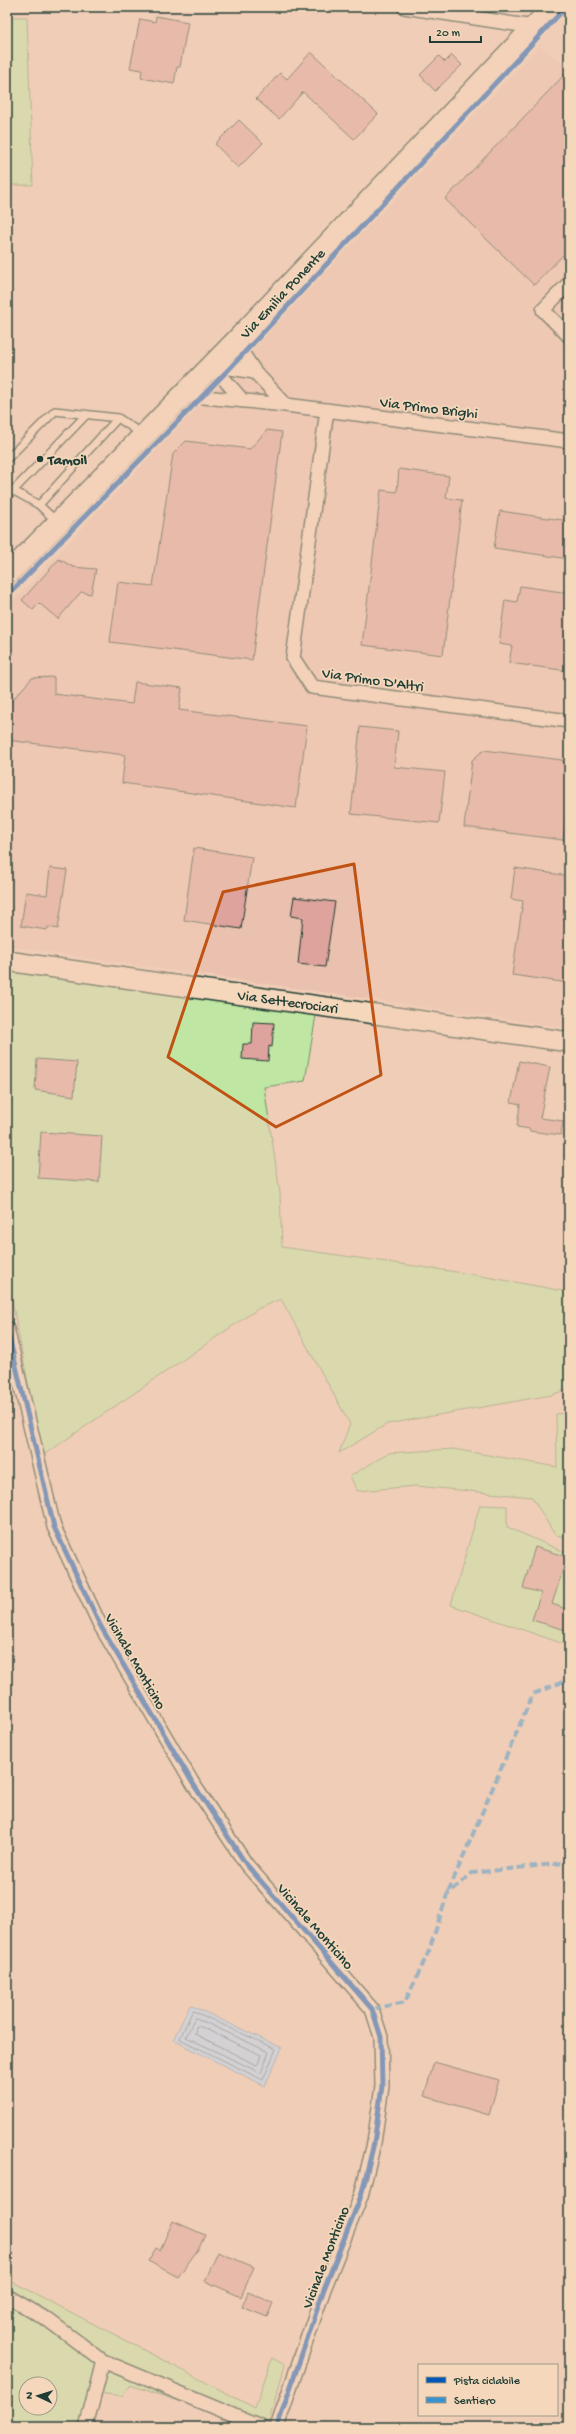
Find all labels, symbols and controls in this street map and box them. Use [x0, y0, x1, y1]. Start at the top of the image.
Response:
scale bar [430, 18, 481, 44]
text: 20 m [436, 27, 461, 41]
street label: Via Emilia Ponente [236, 245, 330, 344]
street label: Via Primo Brighi [378, 394, 479, 424]
place label: Tamoil [47, 452, 88, 470]
marker: Tamoil [35, 454, 45, 464]
street label: Via Primo D'Altri [320, 665, 425, 697]
street label: Via Settecrociari [235, 987, 339, 1019]
street label: Vicinale Monticino [99, 1610, 169, 1713]
street label: Vicinale Monticino [272, 1880, 357, 1974]
street label: Vicinale Monticino [299, 2204, 355, 2312]
legend [418, 2364, 558, 2416]
text: Pista ciclabile [453, 2375, 521, 2389]
north arrow [18, 2376, 58, 2416]
text: N [24, 2391, 36, 2399]
text: Sentiero [454, 2395, 496, 2409]

